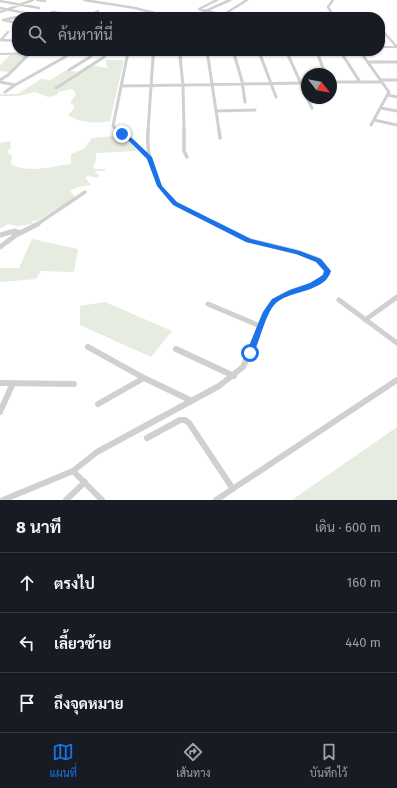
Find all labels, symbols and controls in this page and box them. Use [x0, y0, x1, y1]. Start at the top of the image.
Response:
search box [12, 12, 385, 56]
icon: search [26, 23, 48, 45]
text: ค้นหาที่นี่ [58, 26, 113, 44]
north arrow [301, 68, 337, 104]
route end [113, 125, 131, 143]
route start [241, 344, 259, 362]
text: 8 นาที [16, 517, 61, 538]
text: เดิน · 600 m [315, 520, 381, 535]
icon: ahead [16, 572, 38, 594]
text: ตรงไป [54, 575, 95, 593]
text: 160 m [347, 575, 381, 590]
icon: left [16, 632, 38, 654]
text: เลี้ยวซ้าย [54, 635, 111, 653]
text: 440 m [345, 635, 381, 650]
icon: arrive [16, 692, 38, 714]
text: ถึงจุดหมาย [54, 695, 124, 713]
tab: แผนที่ [50, 741, 77, 780]
tab: เส้นทาง [176, 741, 211, 780]
tab: บันทึกไว้ [310, 741, 347, 780]

